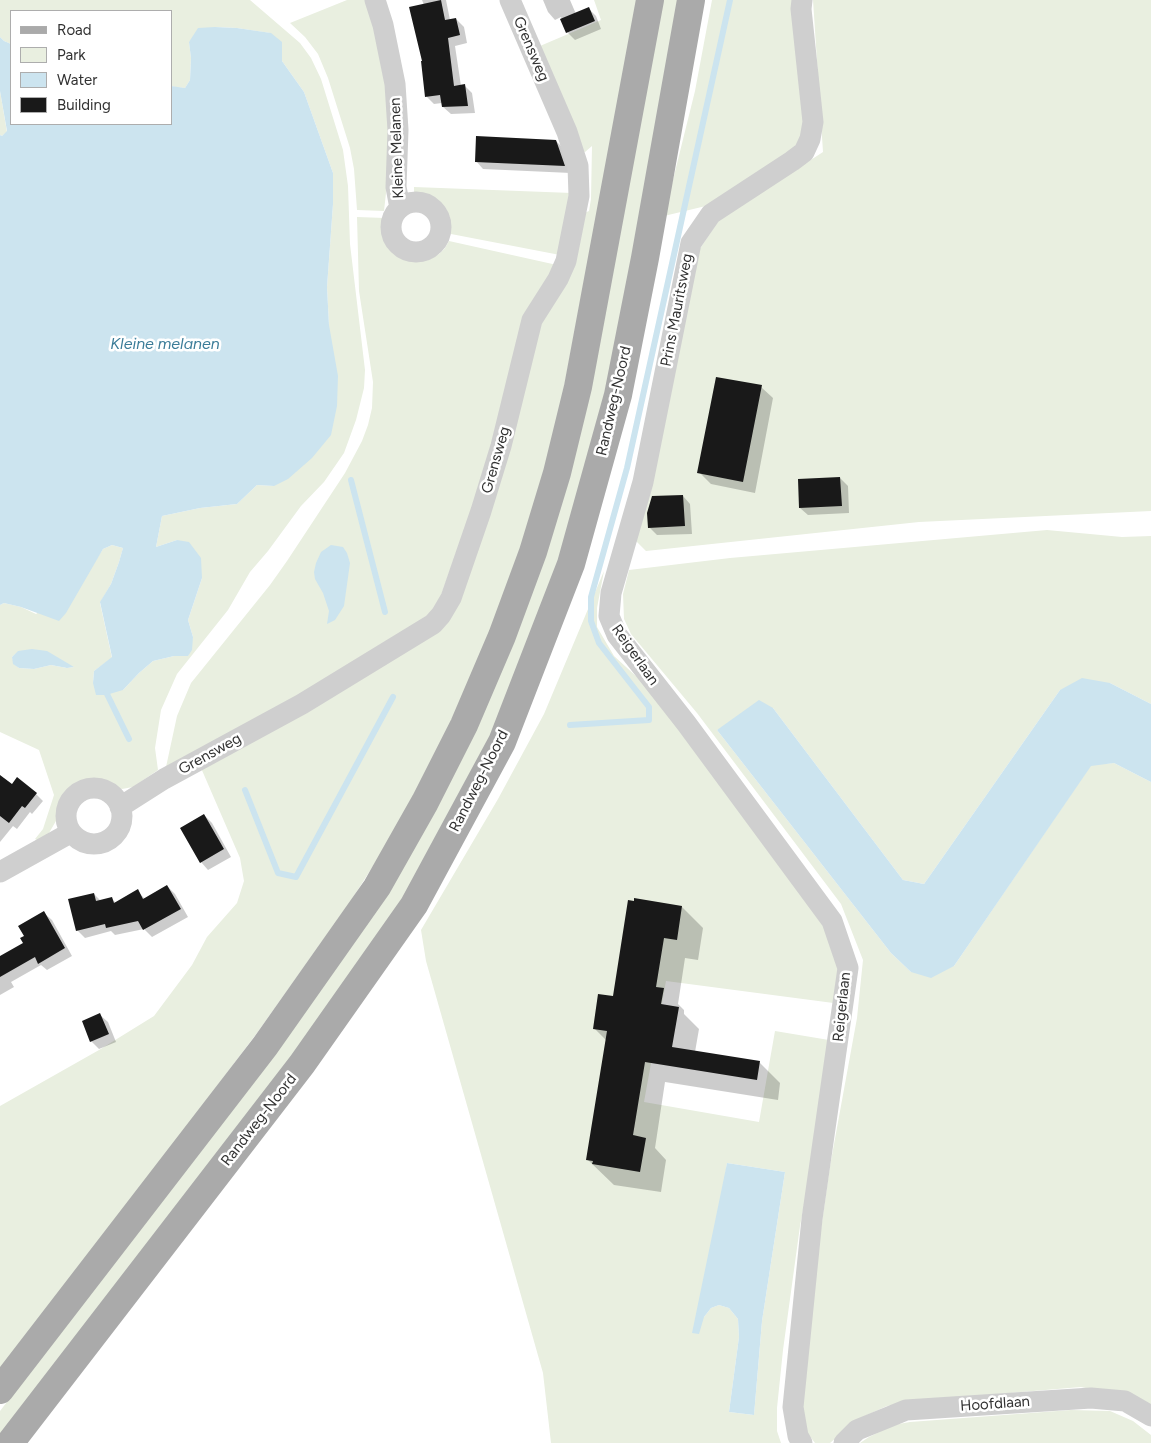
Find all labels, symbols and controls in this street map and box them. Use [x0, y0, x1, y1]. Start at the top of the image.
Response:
legend [10, 10, 172, 125]
street label: Grensweg [509, 14, 553, 84]
text: Road [57, 21, 92, 39]
text: Park [57, 46, 86, 64]
text: Water [57, 71, 97, 89]
text: Building [57, 96, 111, 114]
street label: Kleine Melanen [386, 97, 408, 199]
street label: Prins Mauritsweg [657, 252, 697, 368]
water label: Kleine melanen [110, 334, 220, 354]
street label: Randweg-Noord [593, 344, 635, 458]
street label: Grensweg [478, 425, 514, 495]
street label: Reigerlaan [608, 621, 662, 689]
street label: Randweg-Noord [446, 727, 512, 835]
street label: Grensweg [176, 729, 244, 779]
street label: Reigerlaan [829, 971, 855, 1043]
street label: Randweg-Noord [217, 1070, 301, 1170]
street label: Hoofdlaan [960, 1393, 1030, 1415]

